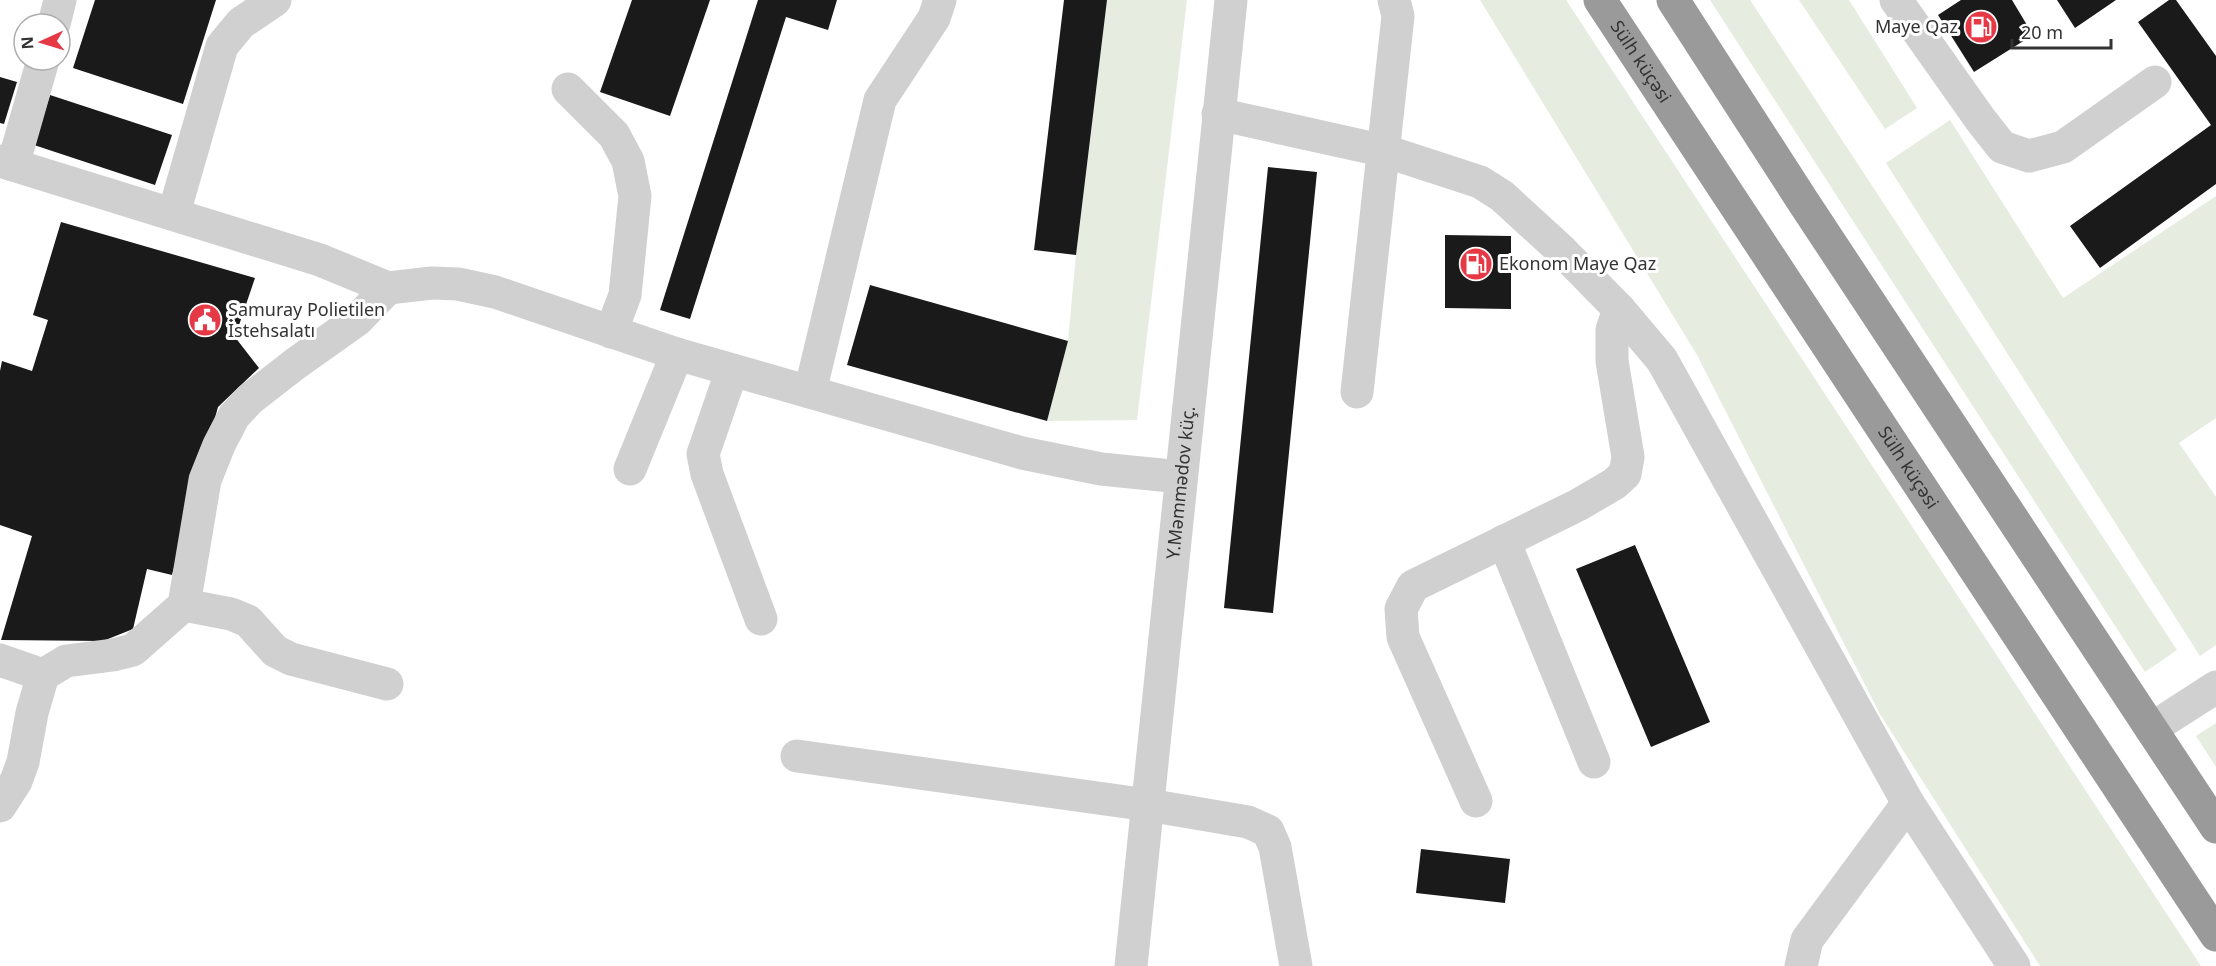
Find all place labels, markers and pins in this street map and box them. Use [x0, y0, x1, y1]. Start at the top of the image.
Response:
fuel station icon: Maye Qaz [1963, 9, 1999, 45]
place label: Maye Qaz [1875, 14, 1958, 38]
fuel station icon: Ekonom Maye Qaz [1458, 246, 1494, 282]
place label: Ekonom Maye Qaz [1499, 251, 1656, 275]
place label: Samuray Polietilen İstehsalatı [228, 297, 385, 342]
public building icon: Samuray Polietilen İstehsalatı [187, 302, 223, 338]

